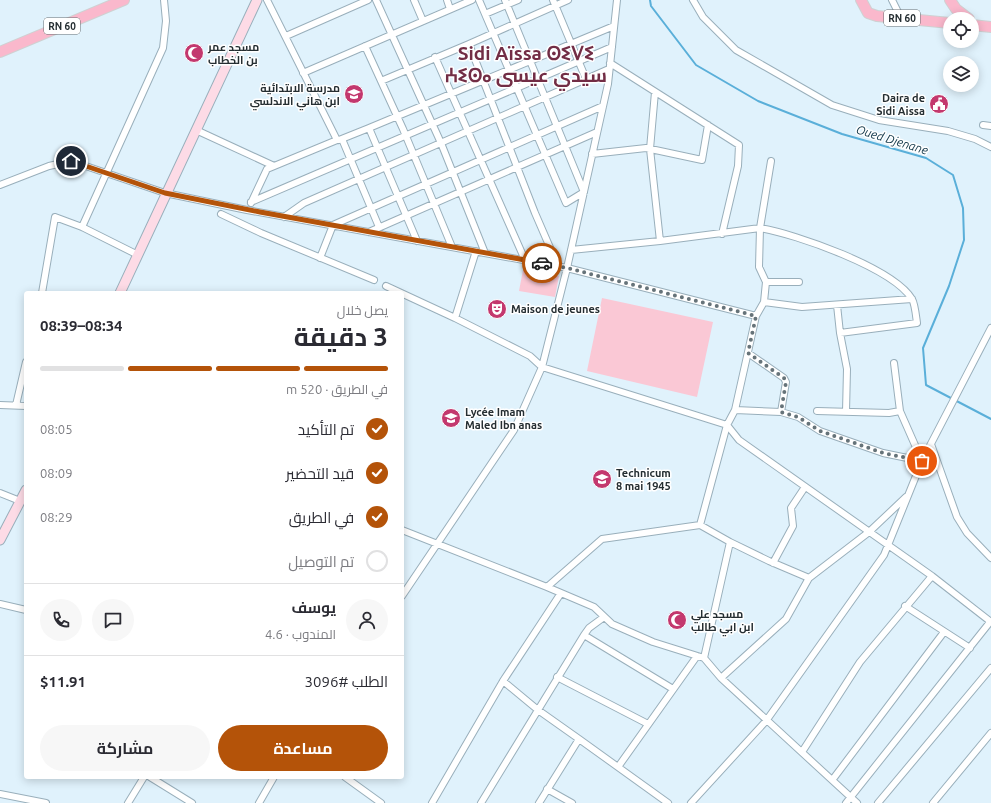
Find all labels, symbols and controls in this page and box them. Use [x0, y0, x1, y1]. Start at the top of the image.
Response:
road number: RN 60 [884, 10, 920, 26]
map controls [943, 12, 979, 92]
button: locate [943, 12, 979, 48]
road number: RN 60 [44, 18, 80, 34]
place label: مسجد عمر بن الخطاب [207, 41, 259, 67]
mosque icon: مسجد عمر بن الخطاب [183, 42, 205, 64]
district label: Sidi Aïssa ⵙⵉⴸⵉ ⵄⵉⵙⴰ سيدي عيسى [445, 42, 607, 91]
button: layers [943, 56, 979, 92]
place label: مدرسة الابتدائية ابن هاني الاندلسي [250, 82, 340, 111]
school or university icon: مدرسة الابتدائية ابن هاني الاندلسي [343, 83, 365, 105]
place label: Daira de Sidi Aissa [876, 92, 925, 117]
public building icon: Daira de Sidi Aissa [928, 93, 950, 115]
water label: Oued Djenane [855, 122, 930, 157]
pin [54, 144, 88, 178]
icon: home [60, 150, 82, 172]
courier [522, 243, 562, 283]
icon: car [531, 252, 553, 274]
theatre icon: Maison de jeunes [486, 298, 508, 320]
text: يصل خلال [337, 303, 388, 317]
place label: Maison de jeunes [511, 303, 600, 315]
text: 08:34–08:39 [40, 317, 123, 334]
text: 3 دقيقة [294, 322, 388, 351]
text: في الطريق · 520 m [286, 382, 388, 396]
place label: Lycée Imam Maled Ibn anas [465, 406, 542, 431]
school or university icon: Lycée Imam Maled Ibn anas [440, 407, 462, 429]
icon: check [366, 418, 388, 440]
text: تم التأكيد [298, 421, 354, 438]
text: 08:05 [40, 422, 73, 436]
pin [905, 444, 939, 478]
icon: bag [911, 450, 933, 472]
icon: check [366, 462, 388, 484]
text: قيد التحضير [286, 465, 354, 482]
text: 08:09 [40, 466, 73, 480]
place label: Technicum 8 mai 1945 [616, 467, 671, 492]
school or university icon: Technicum 8 mai 1945 [591, 468, 613, 490]
icon: check [366, 506, 388, 528]
text: في الطريق [289, 509, 354, 526]
text: 08:29 [40, 510, 73, 524]
text: تم التوصيل [288, 553, 354, 570]
button: phone [40, 599, 82, 641]
button: chat [92, 599, 134, 641]
text: يوسف [291, 599, 336, 616]
button: person [346, 599, 388, 641]
place label: مسجد علي ابن ابي طالب [691, 608, 754, 637]
mosque icon: مسجد علي ابن ابي طالب [666, 609, 688, 631]
text: المندوب · 4.6 [265, 627, 336, 641]
text: $11.91 [40, 673, 86, 690]
text: الطلب #3096 [305, 673, 388, 690]
button: مشاركة [40, 725, 210, 771]
button: مساعدة [218, 725, 388, 771]

